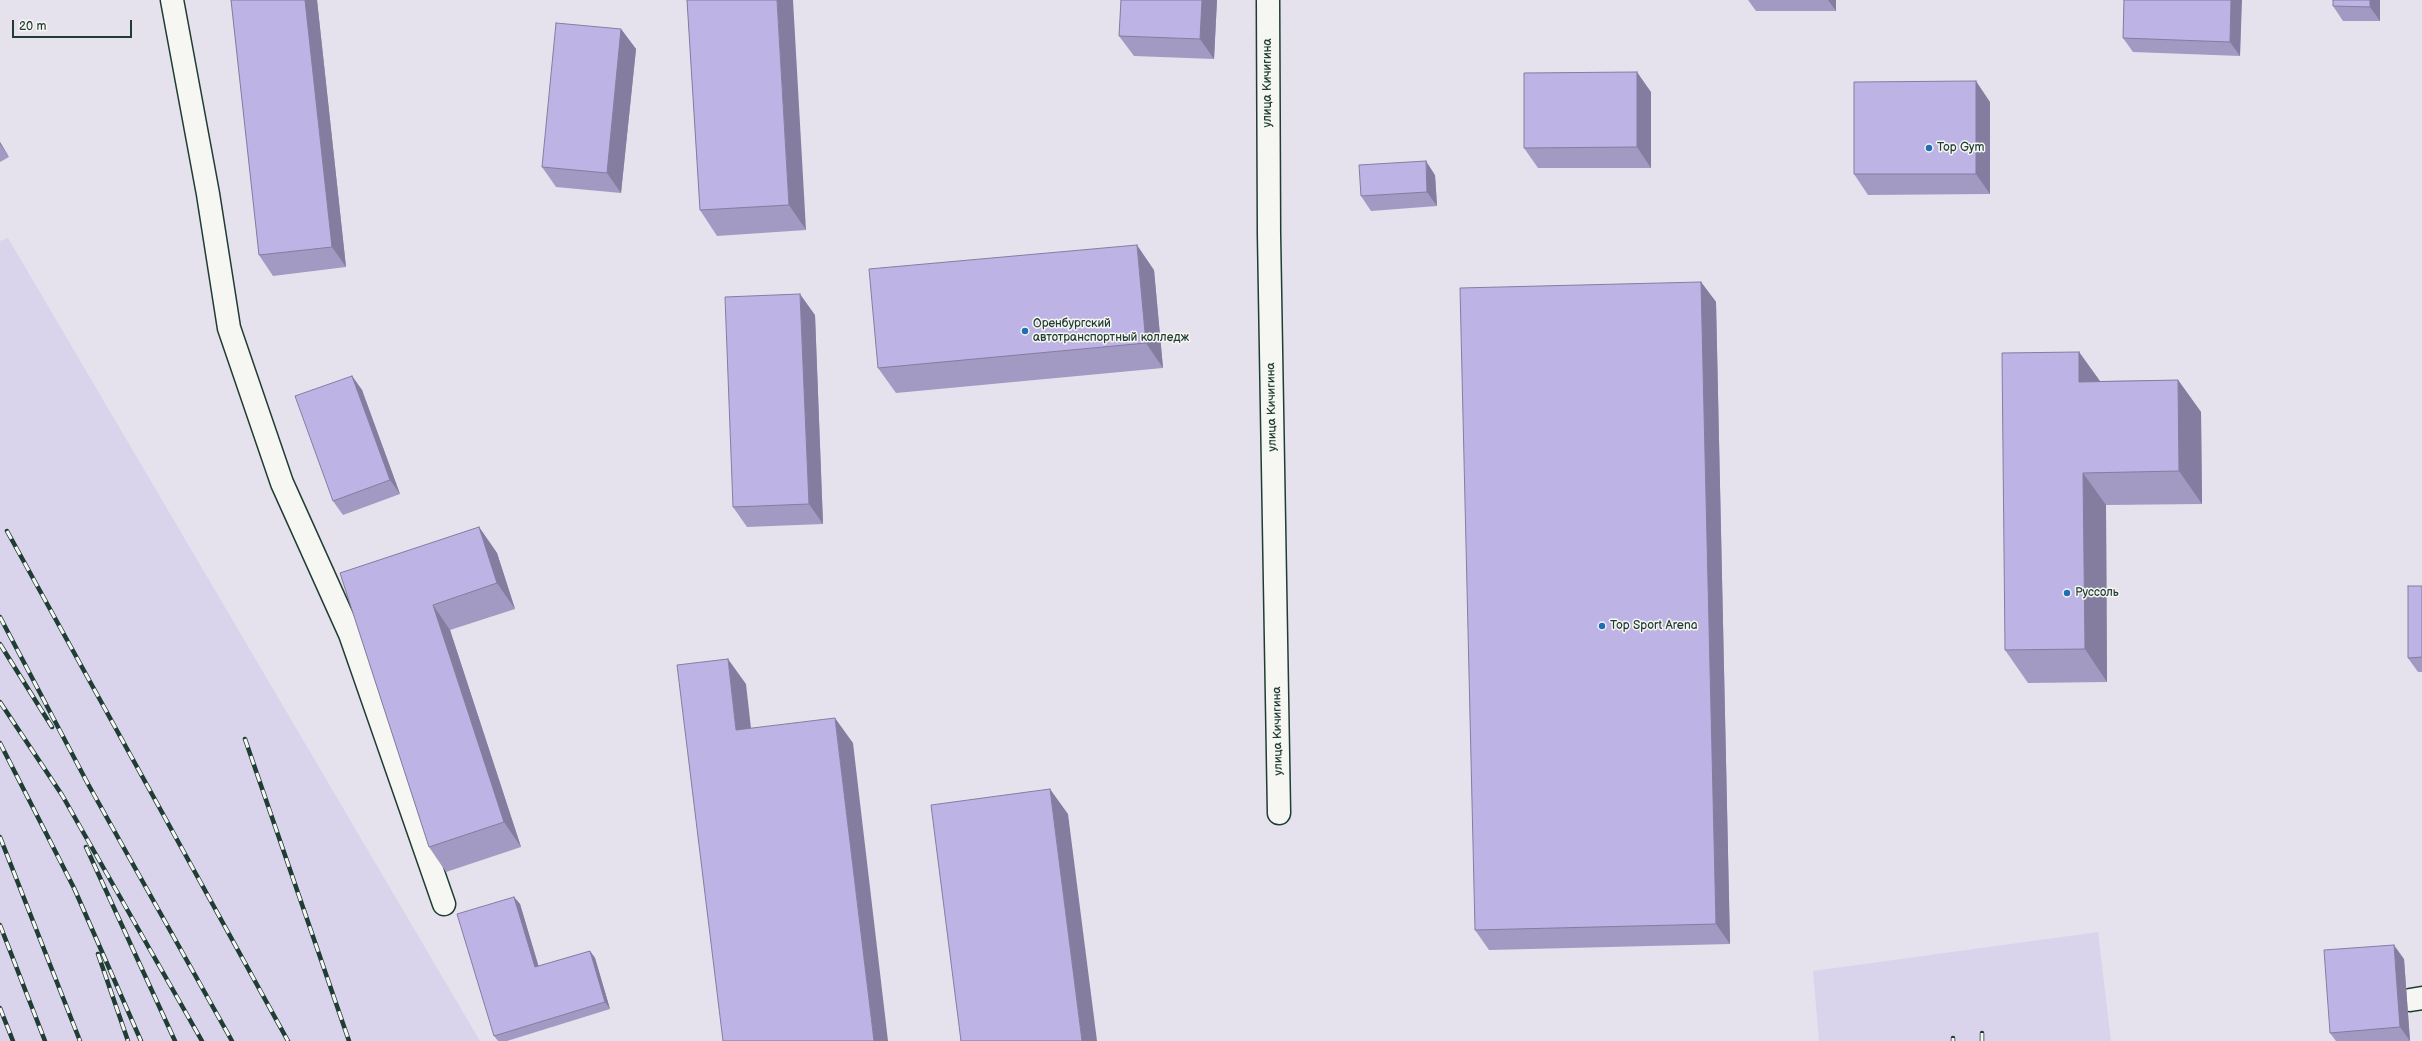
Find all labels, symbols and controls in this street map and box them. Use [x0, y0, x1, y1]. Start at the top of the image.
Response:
scale bar [14, 12, 134, 38]
text: 20 m [19, 19, 46, 34]
street label: улица Кичигина [1261, 38, 1275, 128]
place label: Top Gym [1937, 141, 1984, 155]
marker: Top Gym [1924, 143, 1934, 153]
place label: Оренбургский автотранспортный колледж [1033, 317, 1189, 345]
marker: Оренбургский автотранспортный колледж [1020, 326, 1030, 336]
street label: улица Кичигина [1264, 362, 1280, 452]
place label: Руссоль [2075, 586, 2119, 600]
marker: Руссоль [2062, 588, 2072, 598]
place label: Top Sport Arena [1610, 619, 1697, 633]
marker: Top Sport Arena [1597, 621, 1607, 631]
street label: улица Кичигина [1270, 686, 1286, 776]

